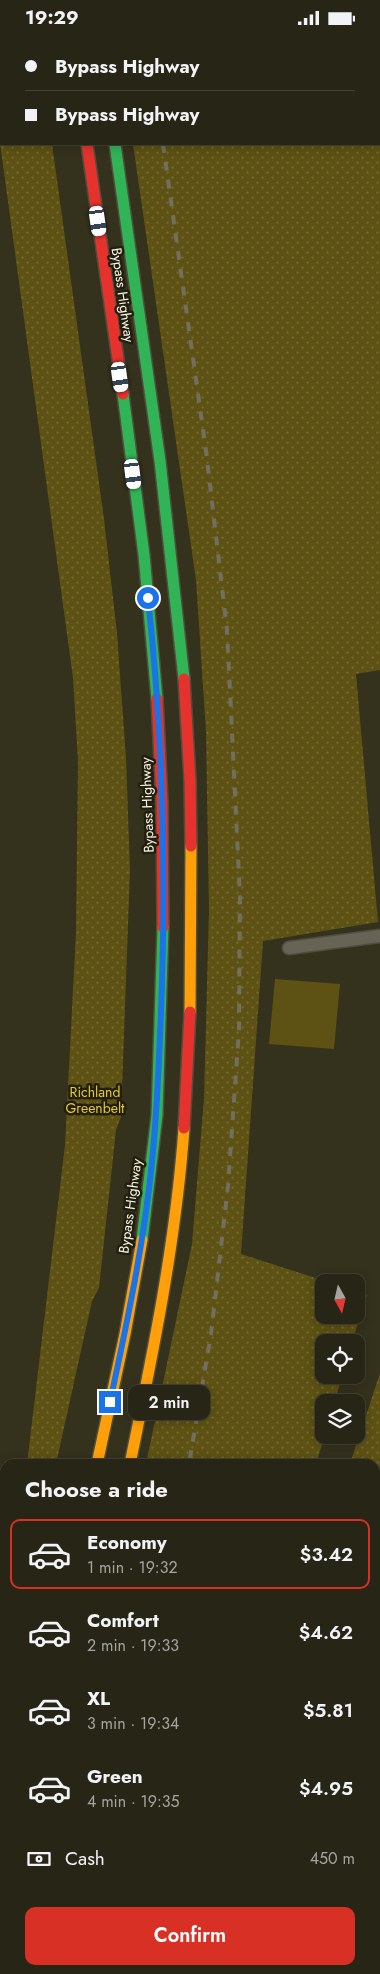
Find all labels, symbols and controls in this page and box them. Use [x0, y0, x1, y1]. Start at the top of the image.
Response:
text: 19:29 [25, 4, 79, 31]
text: Bypass Highway [55, 53, 200, 80]
text: Bypass Highway [55, 101, 200, 128]
car [88, 205, 107, 237]
street label: Bypass Highway [106, 246, 140, 344]
car [110, 361, 129, 393]
car [123, 458, 142, 490]
route start [137, 587, 159, 609]
street label: Bypass Highway [135, 756, 159, 853]
park label: Richland Greenbelt [66, 1082, 125, 1118]
street label: Bypass Highway [113, 1157, 147, 1255]
north arrow [315, 1274, 365, 1324]
map controls [315, 1274, 365, 1444]
button: locate [315, 1334, 365, 1384]
callout: 2 min [128, 1385, 210, 1419]
route end [99, 1391, 121, 1413]
text: 2 min [148, 1391, 190, 1414]
button: layers [315, 1394, 365, 1444]
text: Choose a ride [25, 1473, 168, 1505]
text: Economy [87, 1529, 167, 1556]
icon: car [27, 1532, 72, 1577]
text: $3.42 [300, 1541, 353, 1568]
text: 1 min · 19:32 [87, 1556, 178, 1579]
text: Comfort [87, 1607, 159, 1634]
icon: car [27, 1610, 72, 1655]
text: $4.62 [299, 1619, 353, 1646]
text: 2 min · 19:33 [87, 1634, 179, 1657]
text: XL [87, 1685, 110, 1712]
icon: car [27, 1688, 72, 1733]
text: $5.81 [303, 1697, 353, 1724]
text: 3 min · 19:34 [87, 1712, 179, 1735]
text: Green [87, 1763, 143, 1790]
icon: car [27, 1766, 72, 1811]
text: $4.95 [299, 1775, 353, 1802]
text: 4 min · 19:35 [87, 1790, 180, 1813]
icon: cash [25, 1845, 53, 1873]
text: Cash [65, 1845, 105, 1872]
text: 450 m [310, 1847, 355, 1870]
button: Confirm [25, 1907, 355, 1965]

